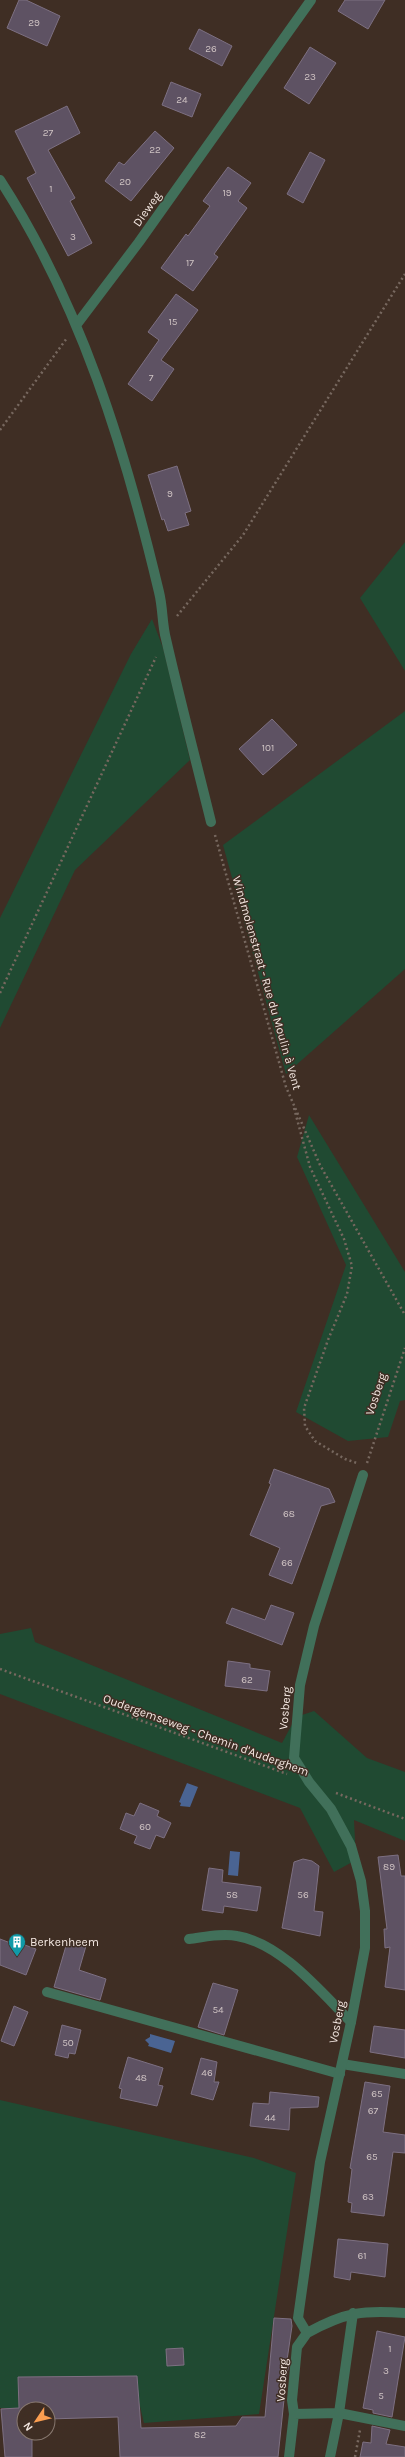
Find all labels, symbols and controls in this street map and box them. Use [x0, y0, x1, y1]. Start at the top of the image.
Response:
house number: 29 [28, 17, 40, 29]
house number: 26 [205, 43, 217, 55]
house number: 23 [304, 71, 316, 83]
house number: 24 [176, 94, 188, 106]
house number: 27 [43, 127, 54, 139]
house number: 22 [149, 144, 161, 156]
house number: 20 [119, 176, 131, 188]
house number: 1 [49, 183, 53, 195]
house number: 19 [222, 187, 232, 199]
street label: Dieweg [130, 189, 164, 229]
house number: 3 [70, 231, 76, 243]
house number: 17 [186, 257, 194, 269]
house number: 15 [169, 316, 178, 328]
house number: 7 [149, 372, 154, 384]
house number: 9 [167, 488, 173, 500]
house number: 101 [262, 742, 274, 754]
street label: Windmolenstraat - Rue du Moulin à Vent [230, 875, 304, 1092]
street label: Vosberg [363, 1371, 389, 1417]
house number: 68 [283, 1508, 295, 1520]
house number: 66 [281, 1557, 293, 1569]
house number: 62 [241, 1674, 253, 1686]
street label: Vosberg [276, 1686, 294, 1730]
street label: Oudergemseweg - Chemin d'Auderghem [101, 1691, 311, 1779]
house number: 60 [139, 1821, 151, 1833]
house number: 89 [383, 1861, 395, 1873]
house number: 58 [226, 1889, 238, 1901]
house number: 56 [297, 1889, 309, 1901]
building icon: Berkenheem [7, 1932, 27, 1957]
place label: Berkenheem [30, 1935, 99, 1949]
street label: Vosberg [326, 1999, 348, 2045]
house number: 54 [212, 2004, 224, 2016]
house number: 50 [62, 2037, 74, 2049]
house number: 46 [201, 2067, 213, 2079]
house number: 48 [135, 2072, 147, 2084]
house number: 65 [371, 2088, 383, 2100]
house number: 67 [368, 2105, 379, 2117]
house number: 44 [264, 2112, 276, 2124]
house number: 65 [366, 2151, 378, 2163]
house number: 63 [362, 2191, 374, 2203]
house number: 61 [357, 2250, 367, 2262]
house number: 1 [388, 2343, 392, 2355]
street label: Vosberg [274, 2358, 291, 2402]
house number: 3 [383, 2365, 389, 2377]
house number: 5 [378, 2390, 384, 2402]
north arrow [16, 2401, 56, 2441]
text: N [21, 2419, 36, 2433]
house number: 82 [194, 2429, 206, 2441]

